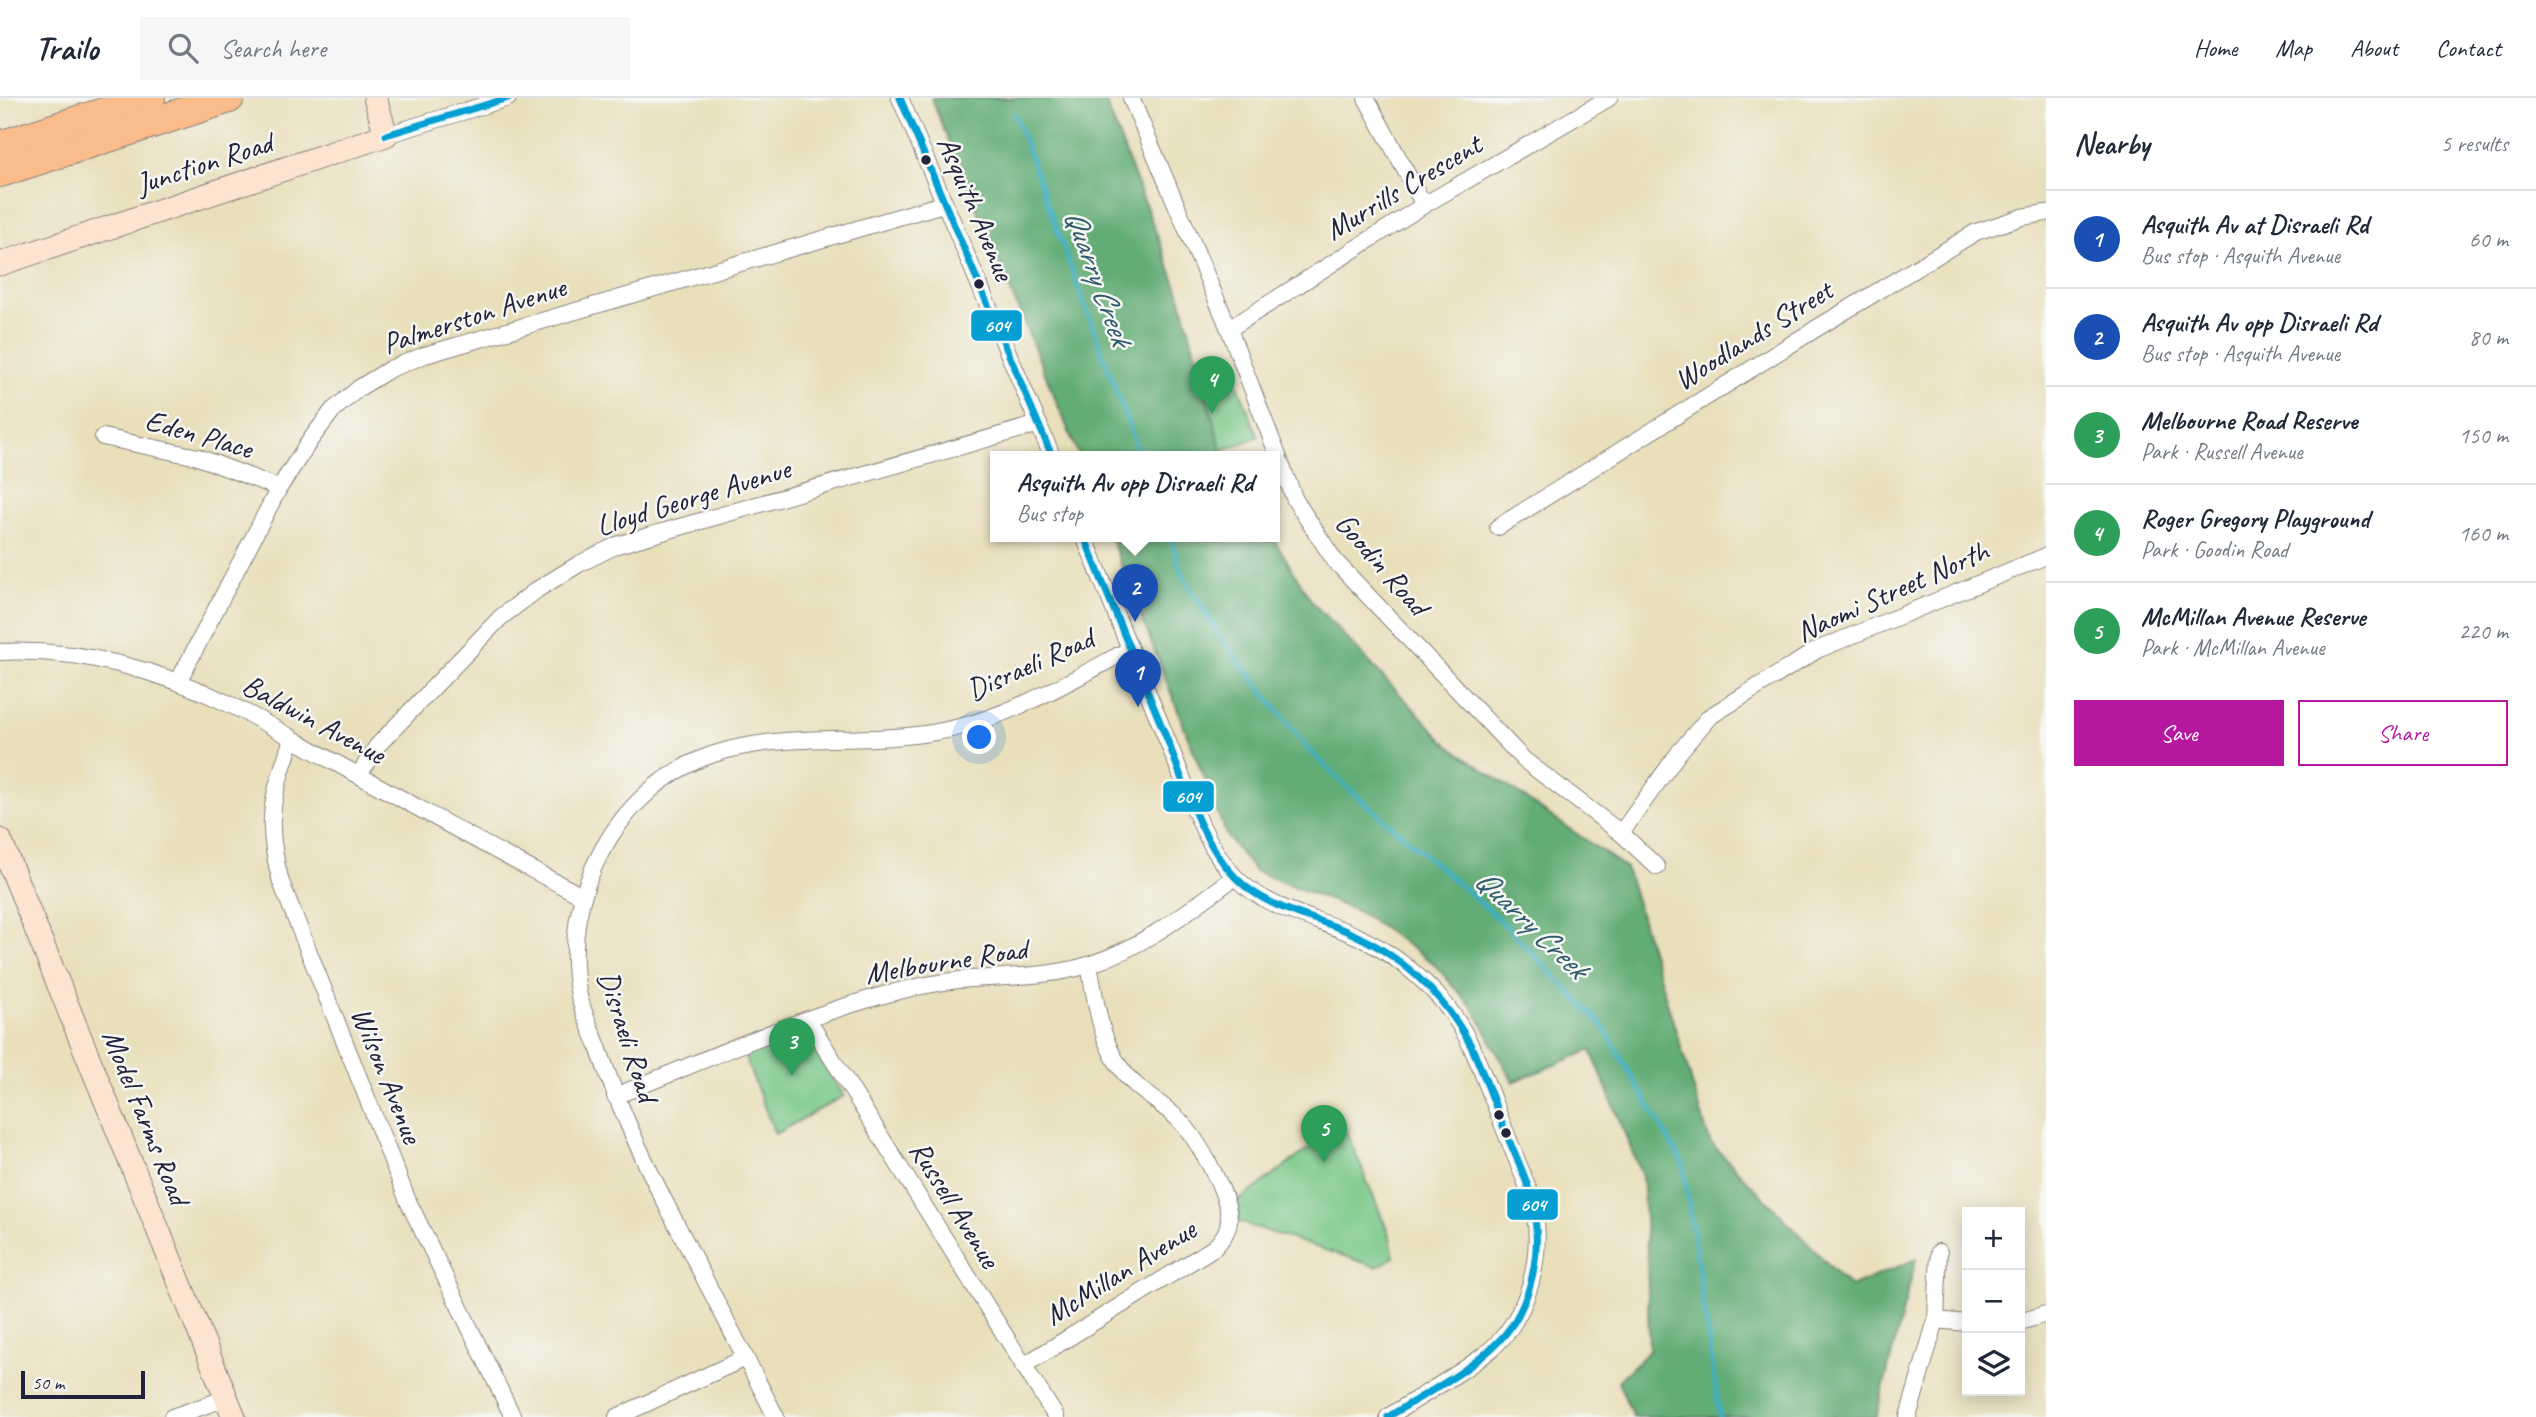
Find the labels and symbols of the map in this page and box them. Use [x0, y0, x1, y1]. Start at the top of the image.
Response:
street label: Junction Road [129, 122, 281, 203]
street label: Murrills Crescent [1318, 124, 1491, 249]
street label: Asquith Avenue [929, 130, 1024, 288]
unlabelled marker [919, 153, 933, 167]
water label: Quarry Creek [1055, 204, 1144, 356]
street label: Palmerston Avenue [378, 267, 572, 362]
street label: Woodlands Street [1667, 270, 1842, 399]
unlabelled marker [972, 277, 986, 291]
line badge: 604 [970, 309, 1023, 342]
text: 604 [984, 314, 1012, 338]
pin: 4 [1189, 356, 1235, 414]
street label: Eden Place [141, 401, 259, 468]
street label: Lloyd George Avenue [591, 449, 797, 545]
street label: Goodin Road [1327, 505, 1440, 626]
street label: Naomi Street North [1790, 531, 1996, 650]
pin: 2 [1112, 564, 1158, 622]
street label: Disraeli Road [961, 618, 1103, 709]
pin: 1 [1115, 649, 1161, 707]
street label: Baldwin Avenue [236, 665, 394, 774]
your location [962, 720, 996, 754]
line badge: 604 [1162, 780, 1215, 813]
text: 604 [1175, 785, 1203, 809]
water label: Quarry Creek [1467, 859, 1601, 991]
street label: Melbourne Road [862, 929, 1034, 993]
street label: Disraeli Road [589, 966, 668, 1110]
street label: Wilson Avenue [342, 1001, 432, 1151]
pin: 3 [769, 1018, 815, 1076]
street label: Model Farms Road [94, 1024, 200, 1214]
pin: 5 [1301, 1105, 1347, 1163]
unlabelled marker [1492, 1108, 1506, 1122]
unlabelled marker [1499, 1126, 1513, 1140]
street label: Russell Avenue [901, 1133, 1010, 1277]
line badge: 604 [1506, 1188, 1559, 1221]
text: 604 [1520, 1193, 1548, 1217]
street label: McMillan Avenue [1037, 1209, 1205, 1334]
scale bar [21, 1368, 145, 1400]

